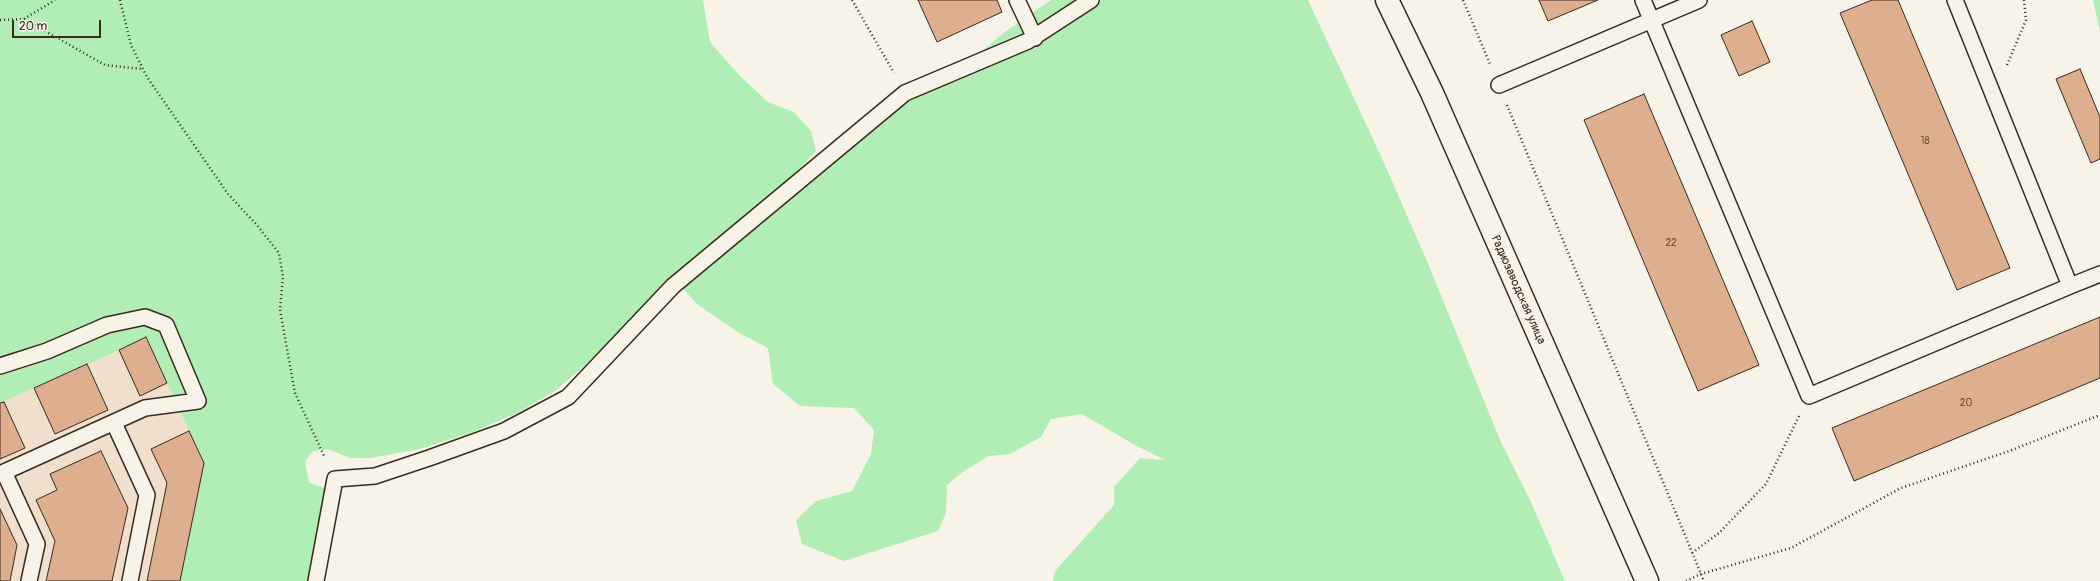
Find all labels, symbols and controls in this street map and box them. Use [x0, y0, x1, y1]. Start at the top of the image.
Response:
scale bar [14, 12, 103, 38]
text: 20 m [19, 19, 47, 34]
house number: 18 [1921, 135, 1929, 147]
street label: Радиозаводская улица [1488, 233, 1548, 347]
house number: 22 [1665, 237, 1677, 249]
house number: 20 [1960, 397, 1972, 409]

